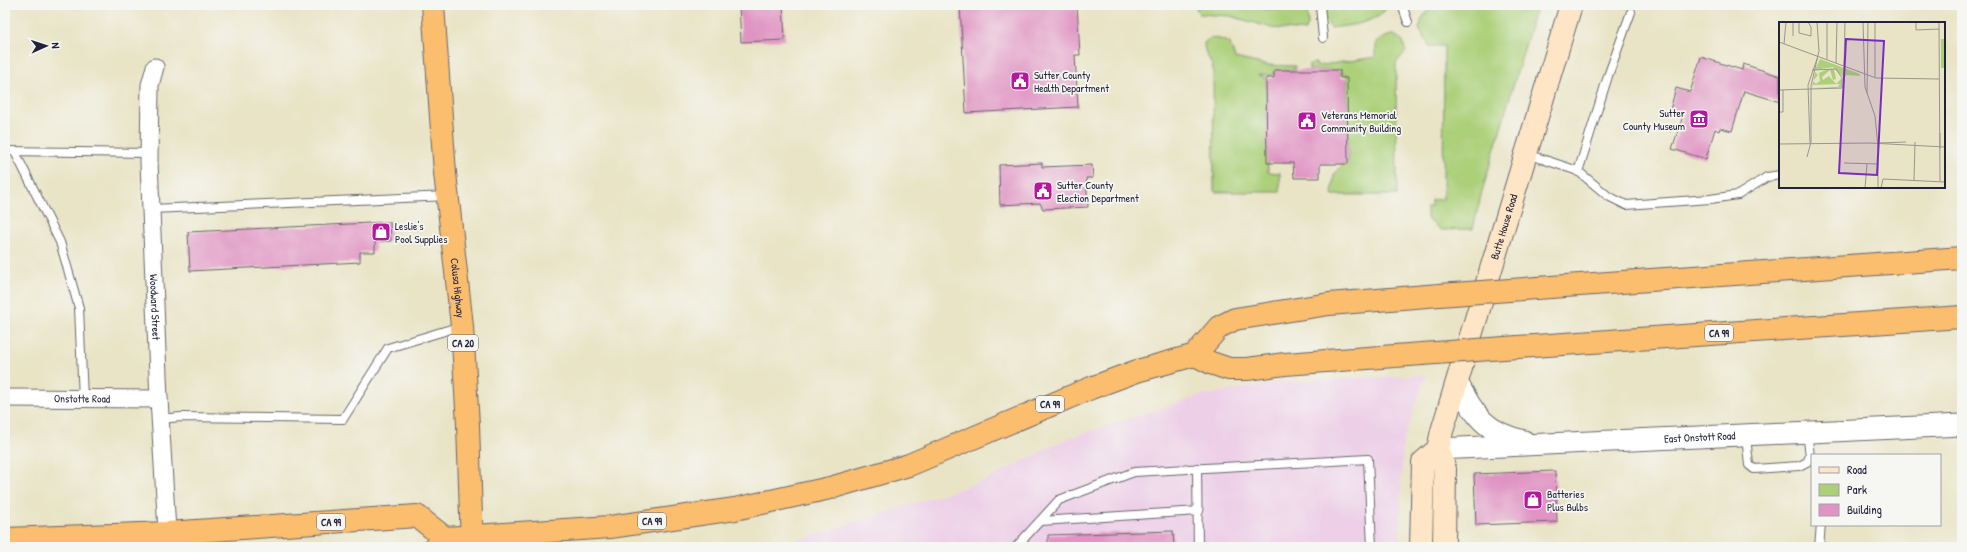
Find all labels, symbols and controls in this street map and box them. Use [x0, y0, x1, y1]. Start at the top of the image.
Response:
inset map [1779, 22, 1945, 188]
north arrow [26, 26, 66, 66]
text: N [49, 42, 63, 49]
place label: Sutter County Health Department [1034, 68, 1109, 95]
public building icon: Sutter County Health Department [1009, 70, 1031, 92]
place label: Sutter County Museum [1623, 106, 1686, 133]
place label: Veterans Memorial Community Building [1321, 108, 1401, 135]
museum icon: Sutter County Museum [1688, 108, 1710, 130]
public building icon: Veterans Memorial Community Building [1296, 110, 1318, 132]
place label: Sutter County Election Department [1057, 178, 1139, 205]
public building icon: Sutter County Election Department [1032, 180, 1054, 202]
street label: Butte House Road [1487, 192, 1521, 261]
place label: Leslie's Pool Supplies [395, 219, 447, 246]
shop icon: Leslie's Pool Supplies [370, 221, 392, 243]
street label: Colusa Highway [447, 257, 468, 319]
street label: Woodward Street [147, 274, 164, 341]
road number: CA 99 [1705, 325, 1733, 341]
road number: CA 20 [448, 335, 478, 351]
street label: Onstotte Road [54, 391, 111, 406]
road number: CA 99 [1036, 396, 1064, 412]
street label: East Onstott Road [1664, 428, 1736, 446]
legend [1811, 454, 1941, 526]
text: Road [1847, 461, 1867, 478]
text: Park [1847, 481, 1867, 498]
place label: Batteries Plus Bulbs [1547, 487, 1588, 514]
shop icon: Batteries Plus Bulbs [1522, 489, 1544, 511]
text: Building [1847, 501, 1882, 518]
road number: CA 99 [638, 513, 666, 529]
road number: CA 99 [317, 514, 345, 530]

